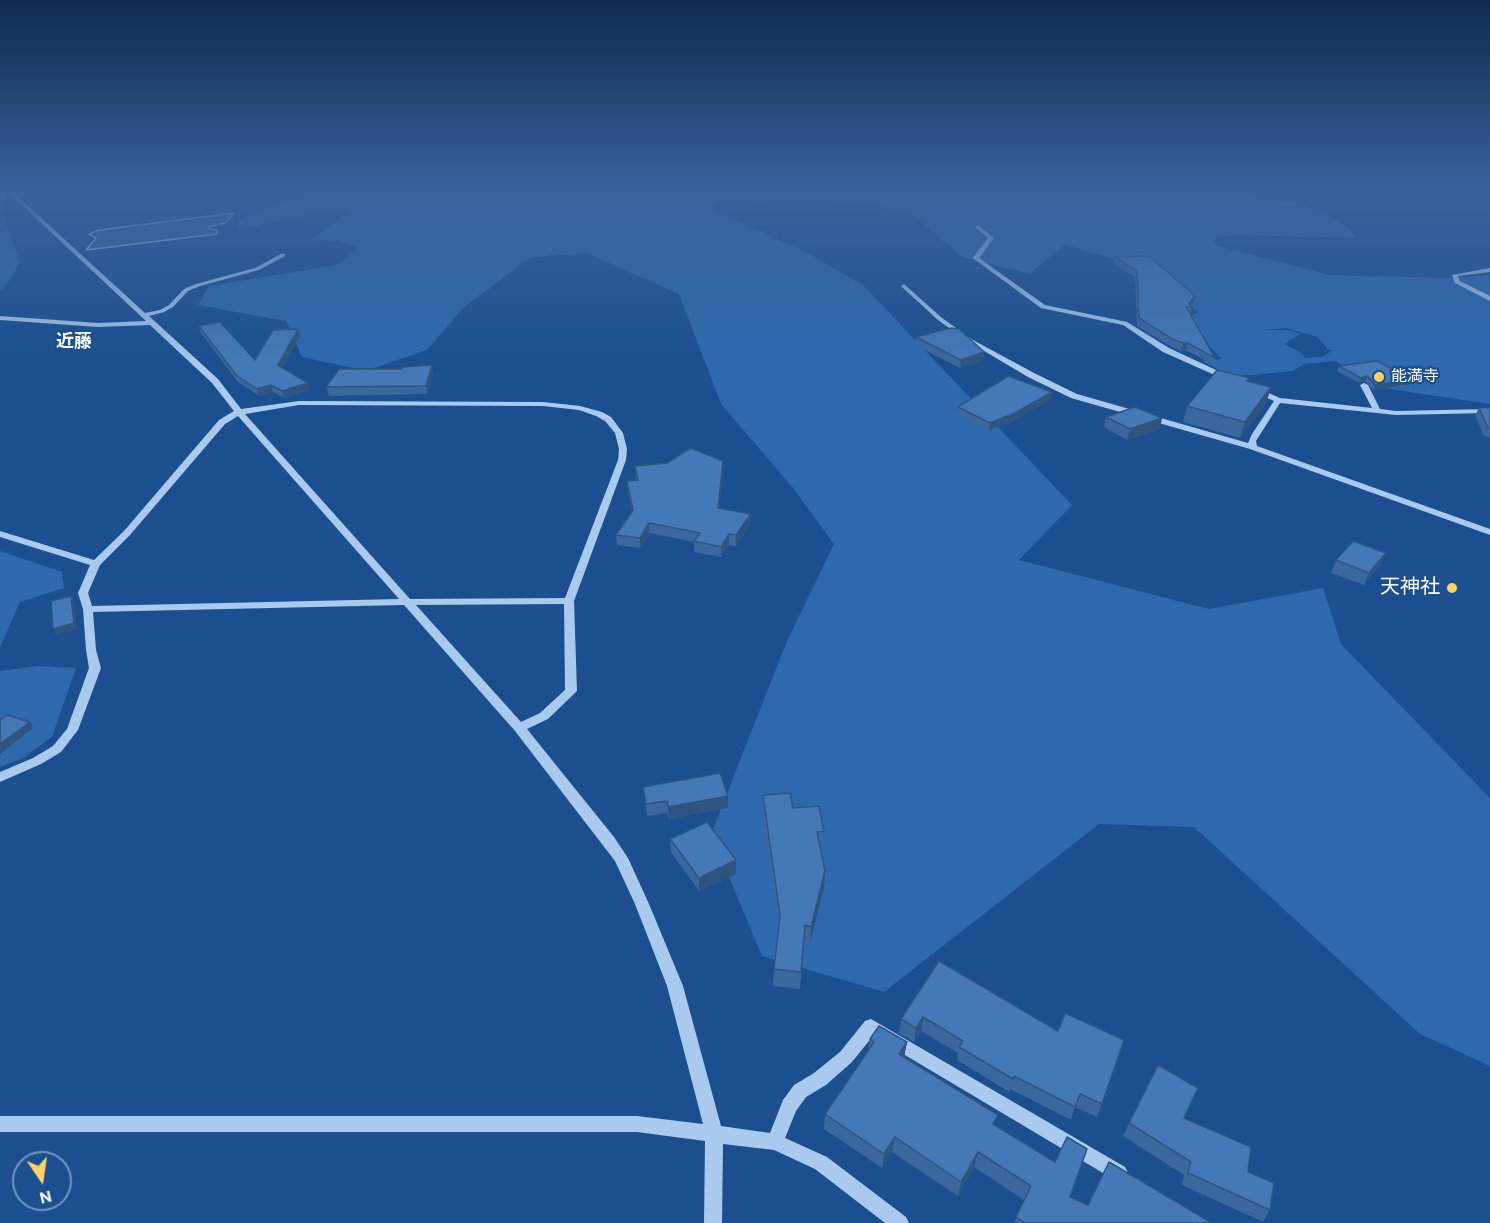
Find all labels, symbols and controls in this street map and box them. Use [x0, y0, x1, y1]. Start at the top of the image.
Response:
district label: 近藤 [56, 331, 92, 353]
place label: 能満寺 [1391, 367, 1439, 387]
marker: 能満寺 [1372, 370, 1386, 384]
place label: 天神社 [1380, 576, 1440, 600]
marker: 天神社 [1445, 581, 1459, 595]
north arrow [12, 1151, 72, 1211]
text: N [38, 1186, 54, 1209]

